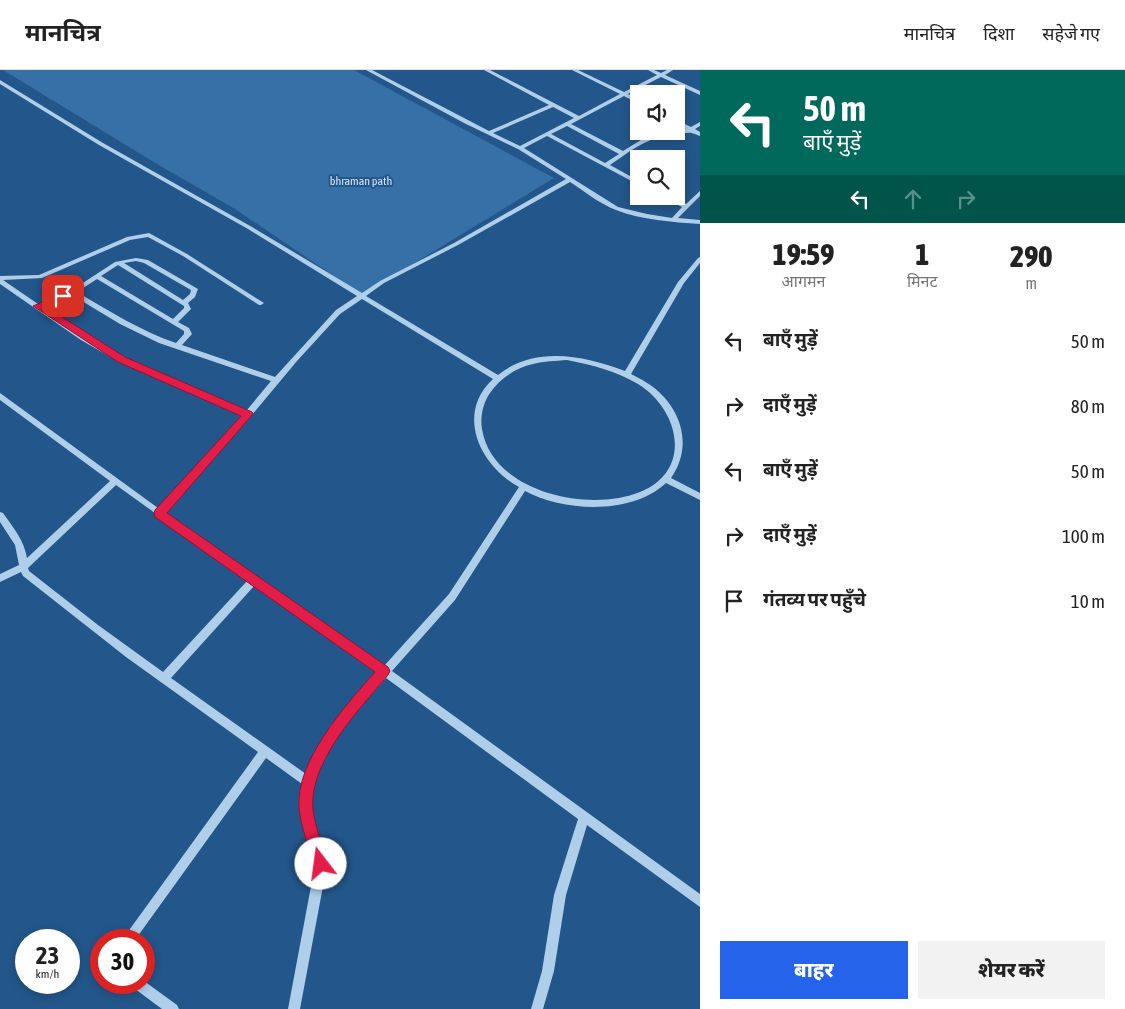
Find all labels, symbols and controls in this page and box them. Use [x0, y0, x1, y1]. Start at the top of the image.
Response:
text: मानचित्र [25, 19, 101, 46]
text: मानचित्र [904, 23, 955, 44]
text: दिशा [983, 23, 1014, 44]
text: सहेजे गए [1042, 23, 1100, 44]
map controls [630, 85, 685, 205]
button: sound [630, 85, 685, 140]
text: 50 m [803, 88, 866, 128]
icon: left [720, 90, 785, 155]
text: बाएँ मुड़ें [803, 129, 861, 155]
button: search [630, 150, 685, 205]
park label: bhraman path [330, 174, 392, 188]
icon: left [846, 185, 874, 213]
icon: ahead [899, 185, 927, 213]
icon: right [952, 185, 980, 213]
text: 19:59 [773, 237, 834, 271]
text: 1 [915, 237, 929, 271]
text: 290 [1010, 239, 1052, 273]
text: आगमन [782, 272, 825, 290]
text: मिनट [907, 272, 938, 290]
text: m [1025, 274, 1037, 292]
pin [42, 275, 84, 317]
icon: arrive [49, 282, 77, 310]
icon: left [720, 327, 748, 355]
text: बाएँ मुड़ें [763, 328, 818, 350]
text: 50 m [1071, 330, 1105, 352]
icon: right [720, 392, 748, 420]
text: दाएँ मुड़ें [763, 393, 817, 415]
text: 80 m [1071, 395, 1105, 417]
icon: left [720, 457, 748, 485]
text: बाएँ मुड़ें [763, 458, 818, 480]
text: 50 m [1071, 460, 1105, 482]
icon: right [720, 522, 748, 550]
text: दाएँ मुड़ें [763, 523, 817, 545]
text: 100 m [1062, 525, 1105, 547]
icon: arrive [720, 587, 748, 615]
text: गंतव्य पर पहुँचे [763, 588, 866, 610]
text: 10 m [1071, 590, 1105, 612]
position arrow [294, 837, 346, 889]
speed limit sign: 30 [90, 929, 155, 994]
text: 23 [36, 941, 59, 969]
button: बाहर [720, 941, 908, 999]
button: शेयर करें [918, 941, 1105, 999]
text: km/h [36, 967, 59, 981]

